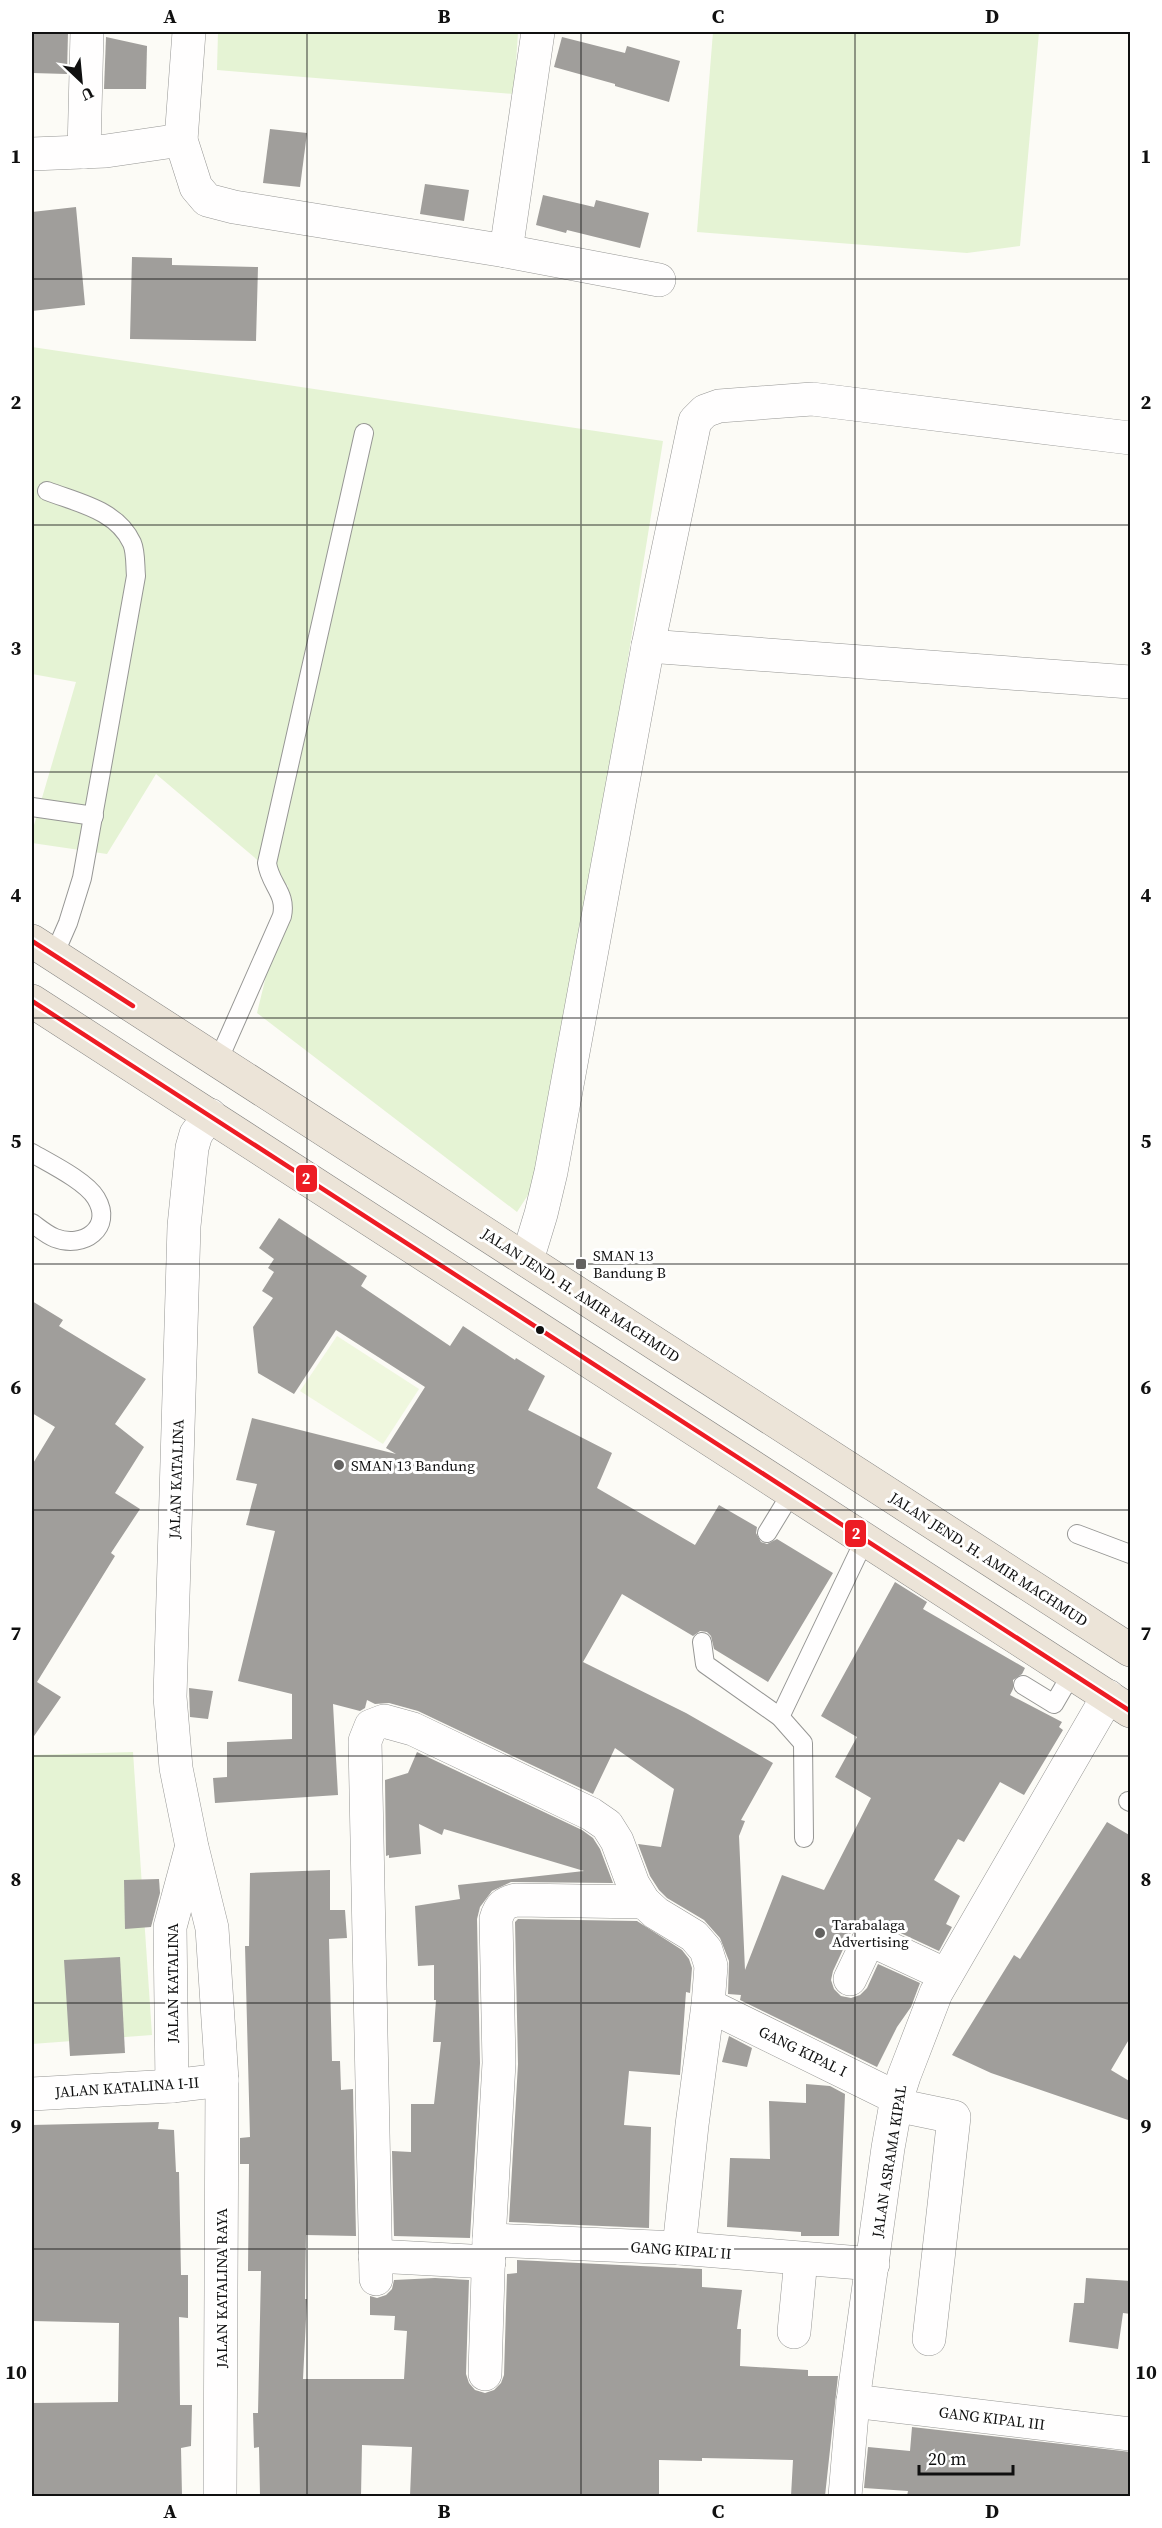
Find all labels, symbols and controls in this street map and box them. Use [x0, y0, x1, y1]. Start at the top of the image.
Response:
text: A [163, 2, 177, 30]
text: B [437, 2, 451, 30]
text: C [712, 2, 724, 30]
text: D [985, 2, 999, 30]
north arrow [51, 51, 111, 111]
text: U [77, 82, 98, 107]
text: 1 [11, 142, 21, 170]
text: 1 [1141, 142, 1151, 170]
text: 2 [11, 388, 22, 416]
text: 2 [1141, 388, 1152, 416]
text: 3 [11, 634, 22, 662]
text: 3 [1141, 634, 1152, 662]
text: 4 [11, 881, 22, 909]
text: 4 [1141, 881, 1152, 909]
text: 5 [11, 1127, 22, 1155]
text: 5 [1141, 1127, 1152, 1155]
line badge: 2 [295, 1164, 318, 1193]
text: 2 [302, 1167, 311, 1189]
street label: JALAN JEND. H. AMIR MACHMUD [477, 1222, 684, 1367]
place label: SMAN 13 Bandung B [593, 1245, 666, 1283]
marker: SMAN 13 Bandung B [574, 1257, 588, 1271]
unlabelled marker [534, 1324, 546, 1336]
text: 6 [11, 1373, 22, 1401]
text: 6 [1141, 1373, 1152, 1401]
street label: JALAN KATALINA [163, 1419, 189, 1540]
place label: SMAN 13 Bandung [351, 1455, 475, 1476]
marker: SMAN 13 Bandung [332, 1458, 346, 1472]
street label: JALAN JEND. H. AMIR MACHMUD [885, 1486, 1092, 1631]
line badge: 2 [844, 1519, 867, 1548]
text: 2 [852, 1522, 861, 1544]
text: 7 [11, 1619, 22, 1647]
text: 7 [1141, 1619, 1152, 1647]
text: 8 [11, 1865, 21, 1893]
text: 8 [1141, 1865, 1151, 1893]
place label: Tarabalaga Advertising [832, 1914, 909, 1952]
street label: JALAN KATALINA [162, 1923, 183, 2044]
marker: Tarabalaga Advertising [813, 1926, 827, 1940]
street label: GANG KIPAL I [755, 2021, 851, 2081]
street label: JALAN KATALINA I-II [53, 2071, 200, 2103]
street label: JALAN ASRAMA KIPAL [866, 2083, 911, 2240]
text: 9 [11, 2112, 22, 2140]
text: 9 [1141, 2112, 1152, 2140]
street label: JALAN KATALINA RAYA [211, 2208, 232, 2369]
street label: GANG KIPAL II [630, 2236, 732, 2264]
text: 10 [5, 2358, 27, 2386]
text: 10 [1135, 2358, 1157, 2386]
street label: GANG KIPAL III [938, 2401, 1046, 2435]
scale bar [919, 2438, 1014, 2476]
text: 20 m [928, 2446, 966, 2471]
text: A [163, 2497, 177, 2525]
text: B [437, 2497, 451, 2525]
text: C [712, 2497, 724, 2525]
text: D [985, 2497, 999, 2525]

